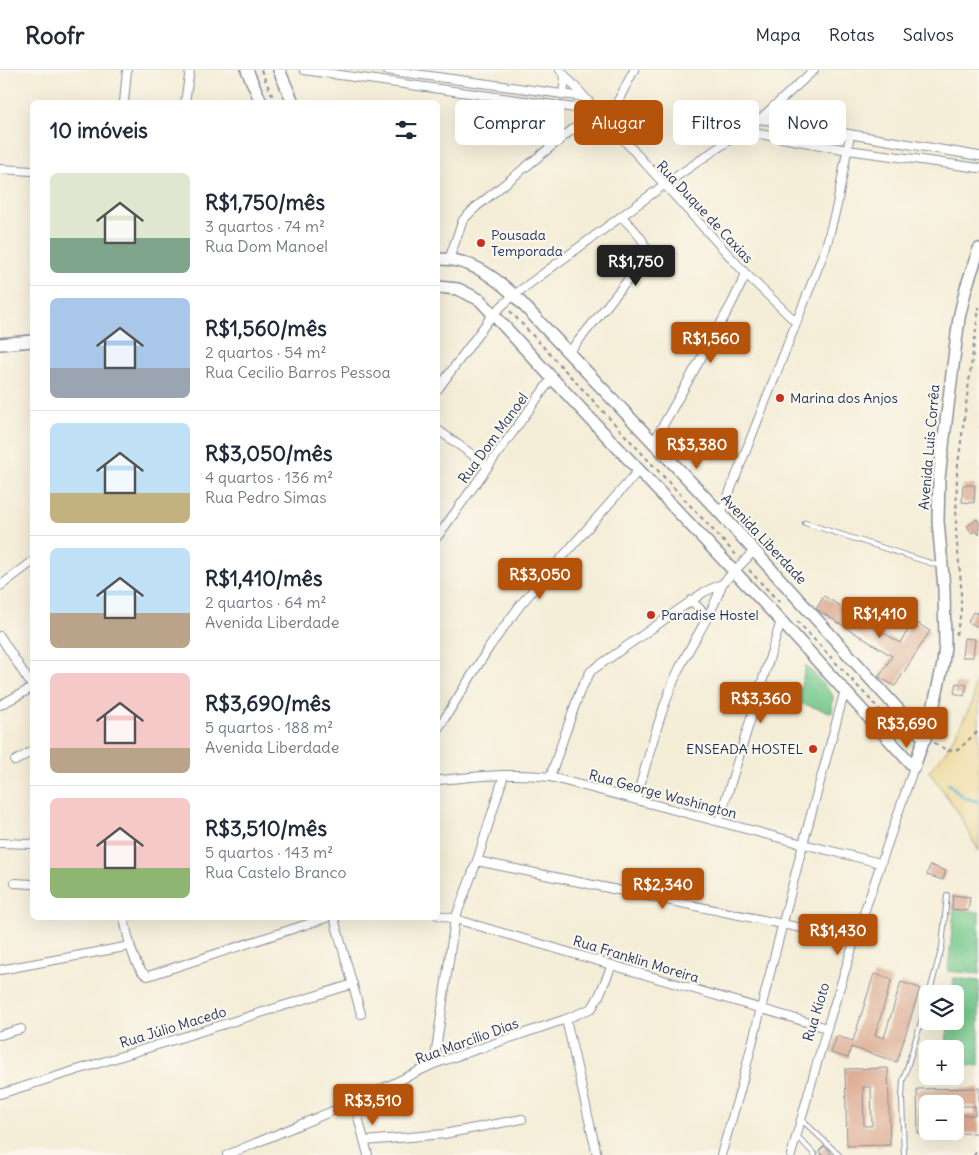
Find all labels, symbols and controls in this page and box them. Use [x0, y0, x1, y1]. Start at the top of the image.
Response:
text: Roofr [25, 20, 85, 50]
text: Mapa [756, 23, 801, 46]
text: Rotas [829, 23, 875, 46]
text: Salvos [903, 23, 954, 46]
chip: Comprar [455, 100, 564, 145]
chip: Alugar [574, 100, 663, 145]
chip: Filtros [673, 100, 759, 145]
chip: Novo [769, 100, 846, 145]
icon: filters [392, 116, 420, 144]
text: 10 imóveis [50, 117, 148, 144]
street label: Rua Duque de Caxias [653, 157, 757, 267]
text: R$1,750/mês [205, 189, 325, 216]
icon: home [90, 193, 150, 253]
text: 3 quartos · 74 m² [205, 216, 325, 236]
place label: Pousada Temporada [491, 226, 563, 260]
text: Rua Dom Manoel [205, 236, 328, 256]
marker: Pousada Temporada [475, 237, 487, 249]
pin: R$1,750 [590, 244, 682, 287]
text: R$1,750 [608, 251, 664, 271]
text: R$1,560/mês [205, 315, 327, 342]
icon: home [90, 318, 150, 378]
pin: R$1,560 [665, 322, 757, 364]
text: R$1,560 [682, 328, 740, 348]
text: 2 quartos · 54 m² [205, 342, 326, 362]
text: Rua Cecilio Barros Pessoa [205, 362, 391, 382]
street label: Avenida Luís Corrêa [915, 383, 943, 511]
street label: Rua Dom Manoel [454, 389, 532, 487]
place label: Marina dos Anjos [790, 389, 898, 407]
marker: Marina dos Anjos [774, 392, 786, 404]
pin: R$3,380 [651, 428, 743, 470]
text: R$3,380 [667, 434, 727, 454]
text: R$3,050/mês [205, 440, 332, 467]
icon: home [90, 443, 150, 503]
text: 4 quartos · 136 m² [205, 467, 333, 487]
text: Rua Pedro Simas [205, 487, 326, 507]
street label: Avenida Liberdade [717, 490, 811, 588]
pin: R$3,050 [494, 558, 586, 600]
text: R$3,050 [509, 564, 571, 584]
text: R$1,410/mês [205, 565, 322, 592]
icon: home [90, 568, 150, 628]
text: 2 quartos · 64 m² [205, 592, 327, 612]
pin: R$1,410 [834, 596, 926, 639]
text: R$1,410 [853, 603, 907, 623]
place label: Paradise Hostel [661, 606, 759, 624]
marker: Paradise Hostel [645, 609, 657, 621]
text: Avenida Liberdade [205, 612, 339, 632]
pin: R$3,360 [715, 682, 807, 724]
text: R$3,360 [731, 688, 791, 708]
text: R$3,690/mês [205, 690, 331, 717]
icon: home [90, 693, 150, 753]
pin: R$3,690 [861, 706, 953, 749]
text: R$3,690 [877, 713, 937, 733]
text: 5 quartos · 188 m² [205, 717, 333, 737]
text: Avenida Liberdade [205, 737, 339, 757]
place label: ENSEADA HOSTEL [686, 740, 803, 758]
marker: ENSEADA HOSTEL [807, 743, 819, 755]
street label: Rua George Washington [587, 766, 739, 822]
text: R$3,510/mês [205, 815, 327, 842]
icon: home [90, 818, 150, 878]
text: 5 quartos · 143 m² [205, 842, 333, 862]
text: Rua Castelo Branco [205, 862, 347, 882]
pin: R$2,340 [617, 868, 709, 910]
text: R$2,340 [633, 874, 693, 894]
pin: R$1,430 [792, 914, 884, 956]
text: R$1,430 [809, 920, 867, 940]
street label: Rua Franklin Moreira [571, 931, 701, 987]
street label: Rua Kioto [799, 980, 833, 1044]
map controls [919, 985, 964, 1140]
button: layers [919, 985, 964, 1030]
street label: Rua Júlio Macedo [117, 1002, 229, 1052]
street label: Rua Marcílio Dias [413, 1014, 521, 1068]
button: + [919, 1040, 964, 1085]
pin: R$3,510 [327, 1084, 419, 1126]
text: R$3,510 [344, 1090, 402, 1110]
button: − [919, 1095, 964, 1140]

